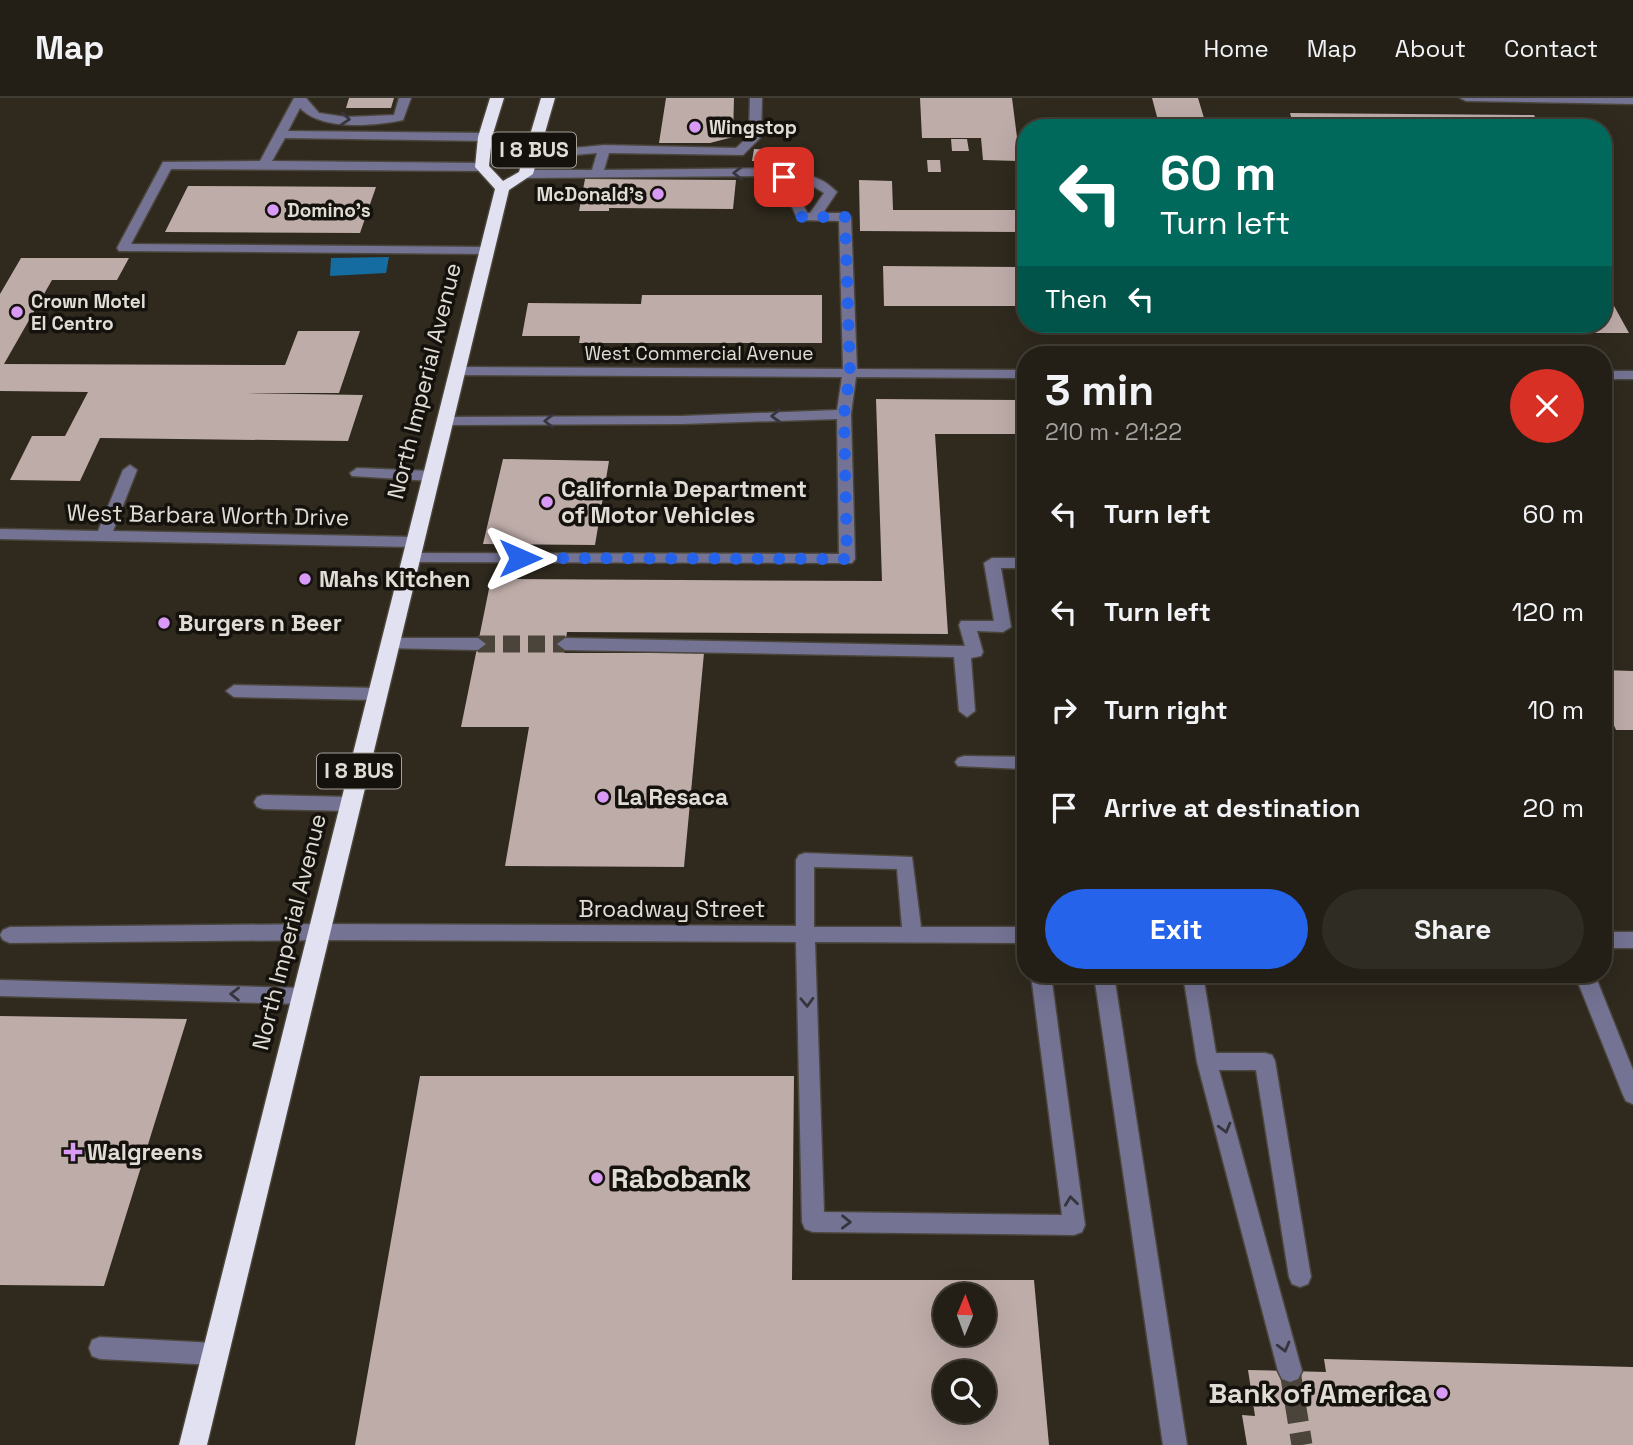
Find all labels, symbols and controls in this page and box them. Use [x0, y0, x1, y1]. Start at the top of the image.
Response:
text: Map [35, 27, 104, 69]
text: Home [1203, 33, 1269, 64]
text: Map [1307, 33, 1357, 64]
text: About [1395, 33, 1466, 64]
text: Contact [1504, 33, 1598, 64]
one-way arrow [340, 111, 351, 126]
place label: Wingstop [709, 115, 797, 140]
marker: Wingstop [687, 119, 703, 135]
road number: I 8 BUS [492, 132, 576, 168]
text: 60 m [1160, 142, 1276, 204]
pin [754, 147, 814, 207]
icon: left [1045, 147, 1136, 238]
icon: arrive [765, 158, 803, 196]
one-way arrow [732, 165, 743, 181]
place label: McDonald's [537, 182, 644, 207]
marker: McDonald's [650, 186, 666, 202]
place label: Domino's [287, 198, 371, 223]
marker: Domino's [265, 202, 281, 218]
text: Turn left [1160, 203, 1290, 243]
street label: North Imperial Avenue [380, 260, 468, 502]
icon: left [1122, 280, 1160, 318]
text: Then [1045, 282, 1108, 316]
place label: Crown Motel El Centro [31, 289, 146, 336]
marker: Crown Motel El Centro [9, 304, 25, 320]
street label: West Commercial Avenue [584, 341, 814, 366]
text: 3 min [1045, 364, 1154, 417]
button: close [1510, 369, 1584, 443]
one-way arrow [770, 409, 781, 424]
one-way arrow [543, 413, 554, 428]
text: 210 m · 21:22 [1045, 417, 1182, 447]
place label: California Department of Motor Vehicles [561, 474, 807, 530]
marker: California Department of Motor Vehicles [539, 494, 555, 510]
icon: left [1045, 495, 1083, 533]
text: Turn left [1104, 497, 1211, 531]
text: 60 m [1522, 497, 1584, 531]
street label: West Barbara Worth Drive [66, 498, 350, 532]
position arrow [483, 521, 557, 595]
place label: Mahs Kitchen [319, 564, 470, 594]
marker: Mahs Kitchen [297, 571, 313, 587]
icon: left [1045, 593, 1083, 631]
text: Turn left [1104, 595, 1211, 629]
text: 120 m [1512, 595, 1584, 629]
place label: Burgers n Beer [178, 608, 342, 638]
marker: Burgers n Beer [156, 615, 172, 631]
icon: right [1045, 691, 1083, 729]
text: Turn right [1104, 693, 1228, 727]
text: 10 m [1527, 693, 1584, 727]
road number: I 8 BUS [317, 754, 401, 788]
place label: La Resaca [617, 782, 728, 812]
marker: La Resaca [595, 789, 611, 805]
icon: arrive [1045, 789, 1083, 827]
text: Arrive at destination [1104, 791, 1361, 825]
text: 20 m [1523, 791, 1584, 825]
street label: North Imperial Avenue [245, 811, 333, 1053]
button: Exit [1045, 889, 1308, 969]
button: Share [1322, 889, 1584, 969]
street label: Broadway Street [579, 894, 765, 924]
one-way arrow [230, 987, 241, 1002]
one-way arrow [799, 997, 814, 1008]
one-way arrow [1217, 1121, 1231, 1133]
place label: Walgreens [87, 1137, 203, 1167]
marker: Walgreens [65, 1144, 81, 1160]
place label: Rabobank [611, 1160, 747, 1196]
marker: Rabobank [589, 1170, 605, 1186]
one-way arrow [1063, 1195, 1078, 1207]
one-way arrow [841, 1214, 851, 1230]
north arrow [933, 1283, 996, 1346]
map controls [933, 1283, 996, 1423]
one-way arrow [1276, 1341, 1290, 1353]
button: search [933, 1360, 996, 1423]
place label: Bank of America [1208, 1375, 1428, 1411]
marker: Bank of America [1434, 1385, 1450, 1401]

